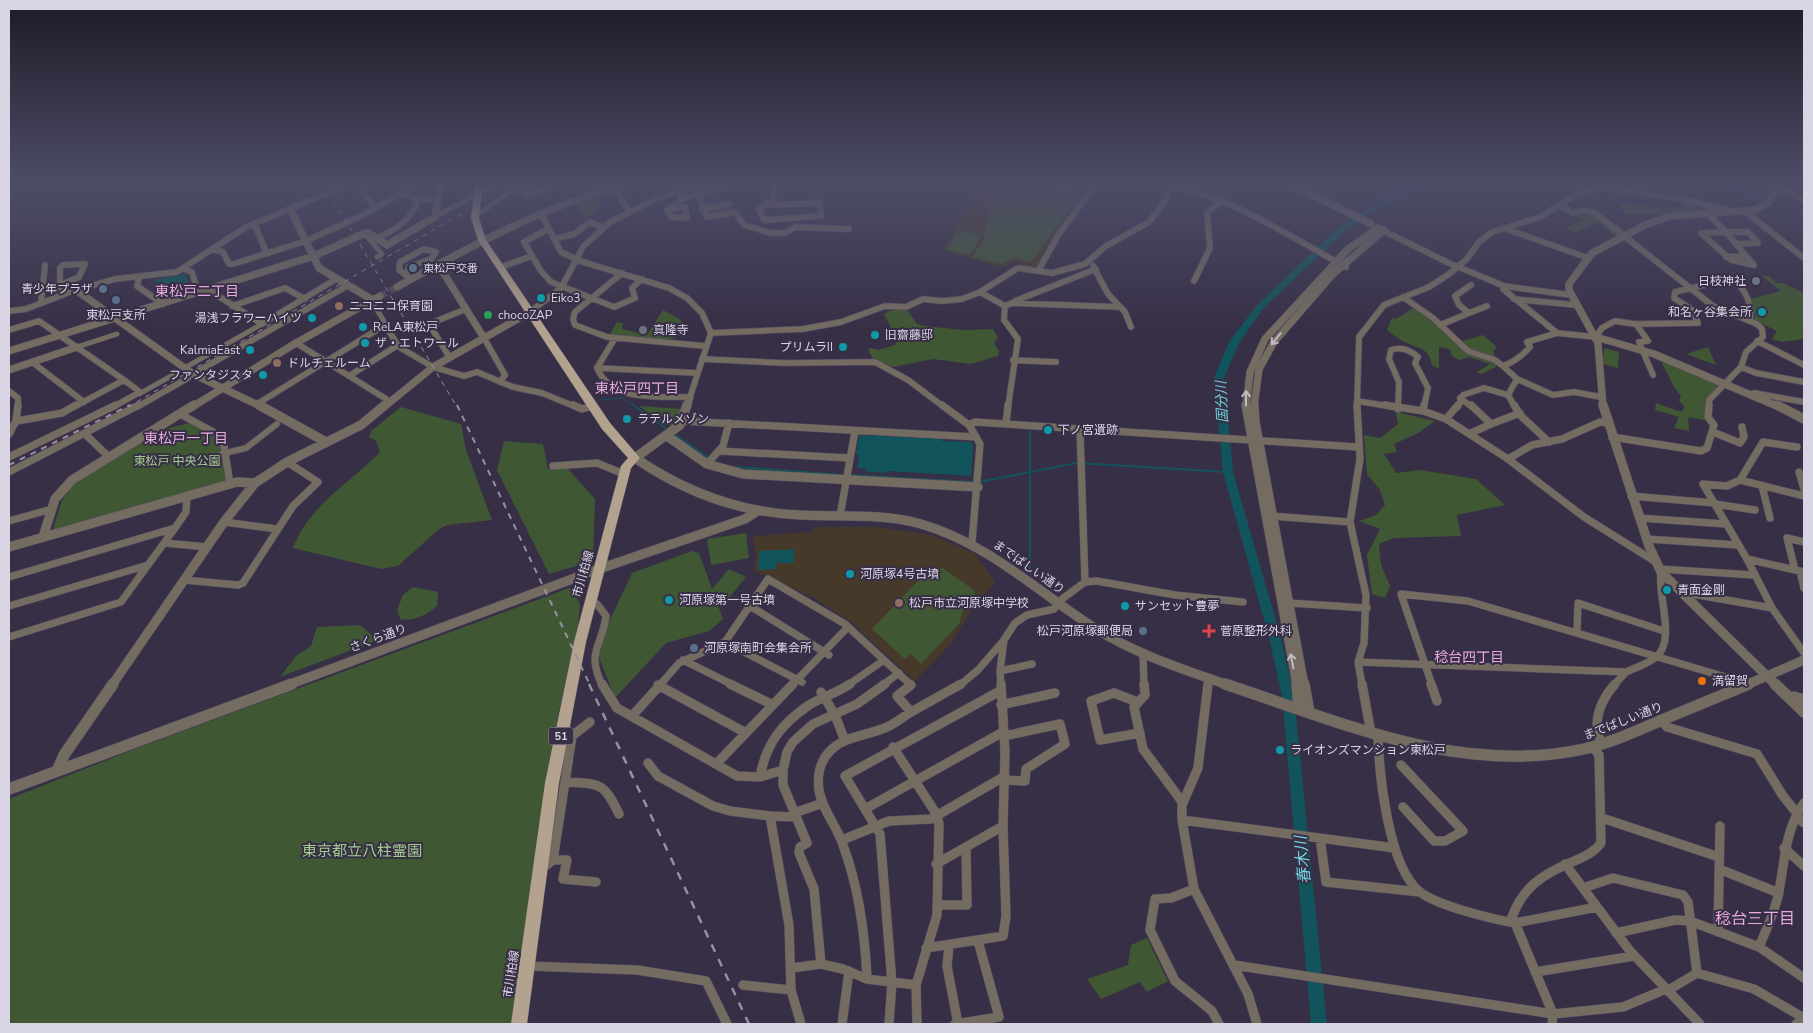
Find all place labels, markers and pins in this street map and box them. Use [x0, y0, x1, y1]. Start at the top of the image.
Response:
place label: 東松戸交番 [423, 261, 478, 276]
marker: 東松戸交番 [407, 262, 419, 274]
place label: 日枝神社 [1698, 273, 1746, 289]
marker: 日枝神社 [1750, 275, 1762, 287]
place label: 青少年プラザ [21, 281, 93, 297]
marker: 青少年プラザ [97, 283, 109, 295]
place label: Eiko3 [551, 290, 581, 306]
marker: Eiko3 [535, 292, 547, 304]
marker: 東松戸支所 [110, 294, 122, 306]
place label: ニコニコ保育園 [349, 298, 433, 314]
marker: ニコニコ保育園 [333, 300, 345, 312]
place label: 和名ヶ谷集会所 [1668, 304, 1752, 320]
marker: 和名ヶ谷集会所 [1756, 306, 1768, 318]
place label: 東松戸支所 [86, 307, 146, 323]
place label: chocoZAP [498, 307, 553, 323]
marker: chocoZAP [482, 309, 494, 321]
place label: 湯浅フラワーハイツ [194, 310, 302, 326]
marker: 湯浅フラワーハイツ [306, 312, 318, 324]
place label: ReLA東松戸 [373, 319, 438, 335]
marker: ReLA東松戸 [357, 321, 369, 333]
place label: 真隆寺 [653, 322, 689, 338]
marker: 真隆寺 [637, 324, 649, 336]
place label: 旧齋藤邸 [885, 327, 933, 343]
marker: 旧齋藤邸 [869, 329, 881, 341]
place label: ザ・エトワール [375, 335, 459, 351]
marker: ザ・エトワール [359, 337, 371, 349]
place label: プリムラII [779, 339, 833, 355]
marker: プリムラII [837, 341, 849, 353]
place label: KalmiaEast [180, 342, 241, 358]
marker: KalmiaEast [244, 344, 256, 356]
place label: ドルチェルーム [287, 355, 371, 371]
marker: ドルチェルーム [271, 357, 283, 369]
place label: ファンタジスタ [169, 367, 253, 383]
marker: ファンタジスタ [257, 369, 269, 381]
place label: ラテルメゾン [637, 411, 709, 427]
marker: ラテルメゾン [621, 413, 633, 425]
place label: 下ノ宮遺跡 [1058, 422, 1118, 438]
marker: 下ノ宮遺跡 [1042, 424, 1054, 436]
place label: 河原塚4号古墳 [860, 566, 939, 582]
marker: 河原塚4号古墳 [844, 568, 856, 580]
place label: 青面金剛 [1677, 582, 1725, 598]
marker: 青面金剛 [1661, 584, 1673, 596]
place label: 河原塚第一号古墳 [679, 592, 775, 608]
marker: 河原塚第一号古墳 [663, 594, 675, 606]
place label: 松戸市立河原塚中学校 [909, 595, 1029, 611]
marker: 松戸市立河原塚中学校 [893, 597, 905, 609]
place label: サンセット豊夢 [1135, 598, 1219, 614]
marker: サンセット豊夢 [1119, 600, 1131, 612]
place label: 松戸河原塚郵便局 [1037, 623, 1133, 639]
place label: 菅原整形外科 [1220, 623, 1292, 639]
marker: 菅原整形外科 [1202, 624, 1216, 638]
marker: 松戸河原塚郵便局 [1137, 625, 1149, 637]
place label: 河原塚南町会集会所 [704, 640, 812, 656]
marker: 河原塚南町会集会所 [688, 642, 700, 654]
place label: 満留賀 [1712, 673, 1748, 689]
marker: 満留賀 [1696, 675, 1708, 687]
place label: ライオンズマンション東松戸 [1290, 742, 1446, 758]
marker: ライオンズマンション東松戸 [1274, 744, 1286, 756]

